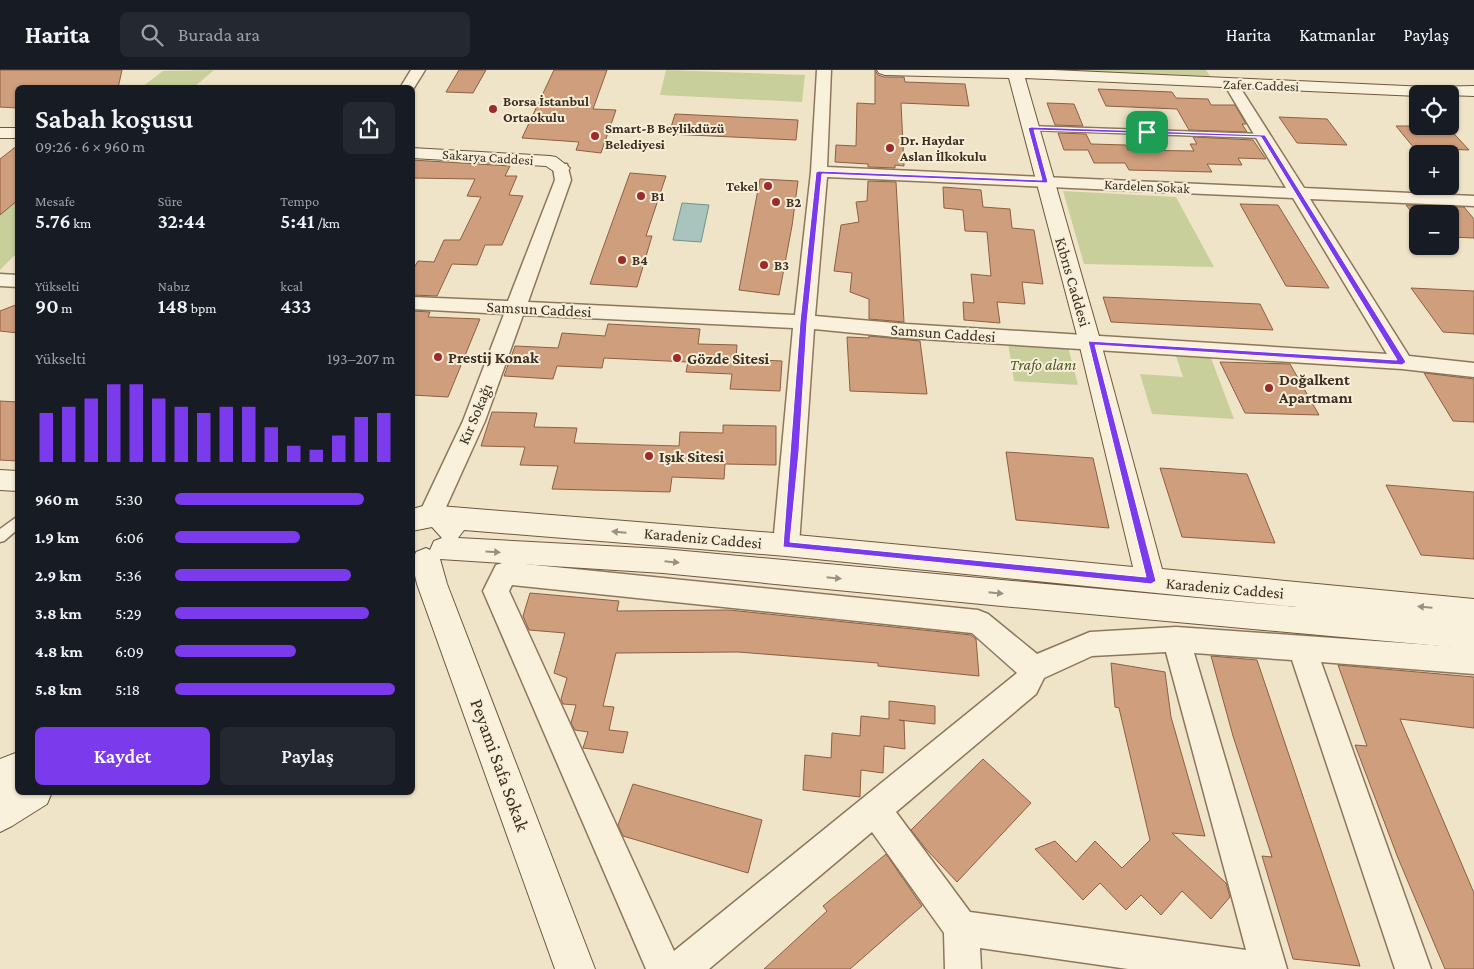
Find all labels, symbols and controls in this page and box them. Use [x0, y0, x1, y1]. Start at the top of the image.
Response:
search box [120, 12, 470, 57]
text: Harita [25, 21, 90, 48]
icon: search [138, 21, 166, 49]
text: Burada ara [178, 24, 260, 45]
text: Harita [1226, 25, 1271, 45]
text: Katmanlar [1299, 25, 1376, 45]
text: Paylaş [1404, 25, 1449, 45]
street label: Zafer Caddesi [1223, 76, 1300, 94]
map controls [1409, 85, 1459, 255]
button: locate [1409, 85, 1459, 135]
place label: Borsa İstanbul Ortaokulu [503, 93, 589, 125]
button: share [343, 102, 395, 154]
text: Sabah koşusu [35, 103, 193, 134]
marker: Borsa İstanbul Ortaokulu [487, 103, 499, 115]
pin [1126, 111, 1168, 153]
icon: arrive [1133, 118, 1161, 146]
place label: Smart-B Beylikdüzü Belediyesi [605, 120, 725, 152]
marker: Smart-B Beylikdüzü Belediyesi [589, 130, 601, 142]
place label: Dr. Haydar Aslan İlkokulu [899, 132, 987, 164]
text: 09:26 · 6 × 960 m [35, 138, 145, 155]
marker: Dr. Haydar Aslan İlkokulu [884, 142, 896, 154]
button: + [1409, 145, 1459, 195]
street label: Sakarya Caddesi [442, 146, 534, 168]
street label: Kardelen Sokak [1104, 176, 1191, 196]
place label: Tekel [726, 178, 758, 194]
marker: Tekel [762, 180, 774, 192]
place label: B1 [651, 188, 664, 204]
marker: B1 [635, 190, 647, 202]
text: Mesafe [35, 193, 75, 209]
text: Süre [158, 193, 182, 209]
text: Tempo [280, 193, 319, 209]
place label: B2 [786, 194, 801, 210]
marker: B2 [770, 196, 782, 208]
button: − [1409, 205, 1459, 255]
text: 5.76 [35, 209, 71, 233]
text: 32:44 [158, 209, 206, 233]
text: 5:41 [280, 209, 315, 233]
text: km [71, 215, 91, 231]
text: /km [315, 215, 340, 231]
street label: Kıbrıs Caddesi [1052, 236, 1094, 328]
place label: B4 [632, 252, 648, 268]
marker: B4 [616, 254, 628, 266]
place label: B3 [774, 257, 789, 273]
marker: B3 [758, 259, 770, 271]
text: Yükselti [35, 278, 79, 294]
text: Nabız [158, 278, 190, 294]
text: kcal [280, 278, 303, 294]
text: 90 [35, 294, 59, 318]
text: 148 [158, 294, 188, 318]
text: 433 [280, 294, 311, 318]
street label: Samsun Caddesi [486, 298, 592, 320]
text: m [59, 300, 72, 316]
text: bpm [188, 300, 217, 316]
street label: Samsun Caddesi [890, 321, 996, 345]
place label: Prestij Konak [448, 349, 539, 367]
text: Yükselti [35, 350, 86, 367]
text: 193–207 m [327, 350, 395, 367]
place label: Gözde Sitesi [687, 350, 769, 367]
marker: Prestij Konak [432, 351, 444, 363]
marker: Gözde Sitesi [671, 352, 683, 364]
park label: Trafo alanı [1010, 356, 1076, 374]
place label: Doğalkent Apartmanı [1278, 371, 1353, 406]
street label: Kır Sokağı [455, 381, 496, 447]
marker: Doğalkent Apartmanı [1263, 382, 1275, 394]
place label: Işık Sitesi [659, 448, 724, 465]
marker: Işık Sitesi [643, 450, 655, 462]
text: 960 m [35, 491, 79, 508]
text: 5:30 [115, 491, 143, 508]
street label: Karadeniz Caddesi [643, 524, 763, 552]
one-way arrow [611, 527, 627, 535]
text: 1.9 km [35, 529, 79, 546]
text: 6:06 [115, 529, 144, 546]
one-way arrow [485, 548, 501, 556]
one-way arrow [665, 558, 681, 566]
text: 2.9 km [35, 567, 82, 584]
text: 5:36 [115, 567, 142, 584]
one-way arrow [826, 574, 842, 582]
street label: Karadeniz Caddesi [1165, 574, 1285, 602]
one-way arrow [988, 590, 1004, 598]
one-way arrow [1417, 603, 1433, 611]
text: 3.8 km [35, 605, 82, 622]
text: 5:29 [115, 605, 142, 622]
text: 4.8 km [35, 643, 83, 660]
text: 6:09 [115, 643, 144, 660]
text: 5.8 km [35, 681, 82, 698]
text: 5:18 [115, 681, 140, 698]
street label: Peyami Safa Sokak [466, 696, 534, 835]
button: Kaydet [35, 727, 210, 785]
button: Paylaş [220, 727, 395, 785]

